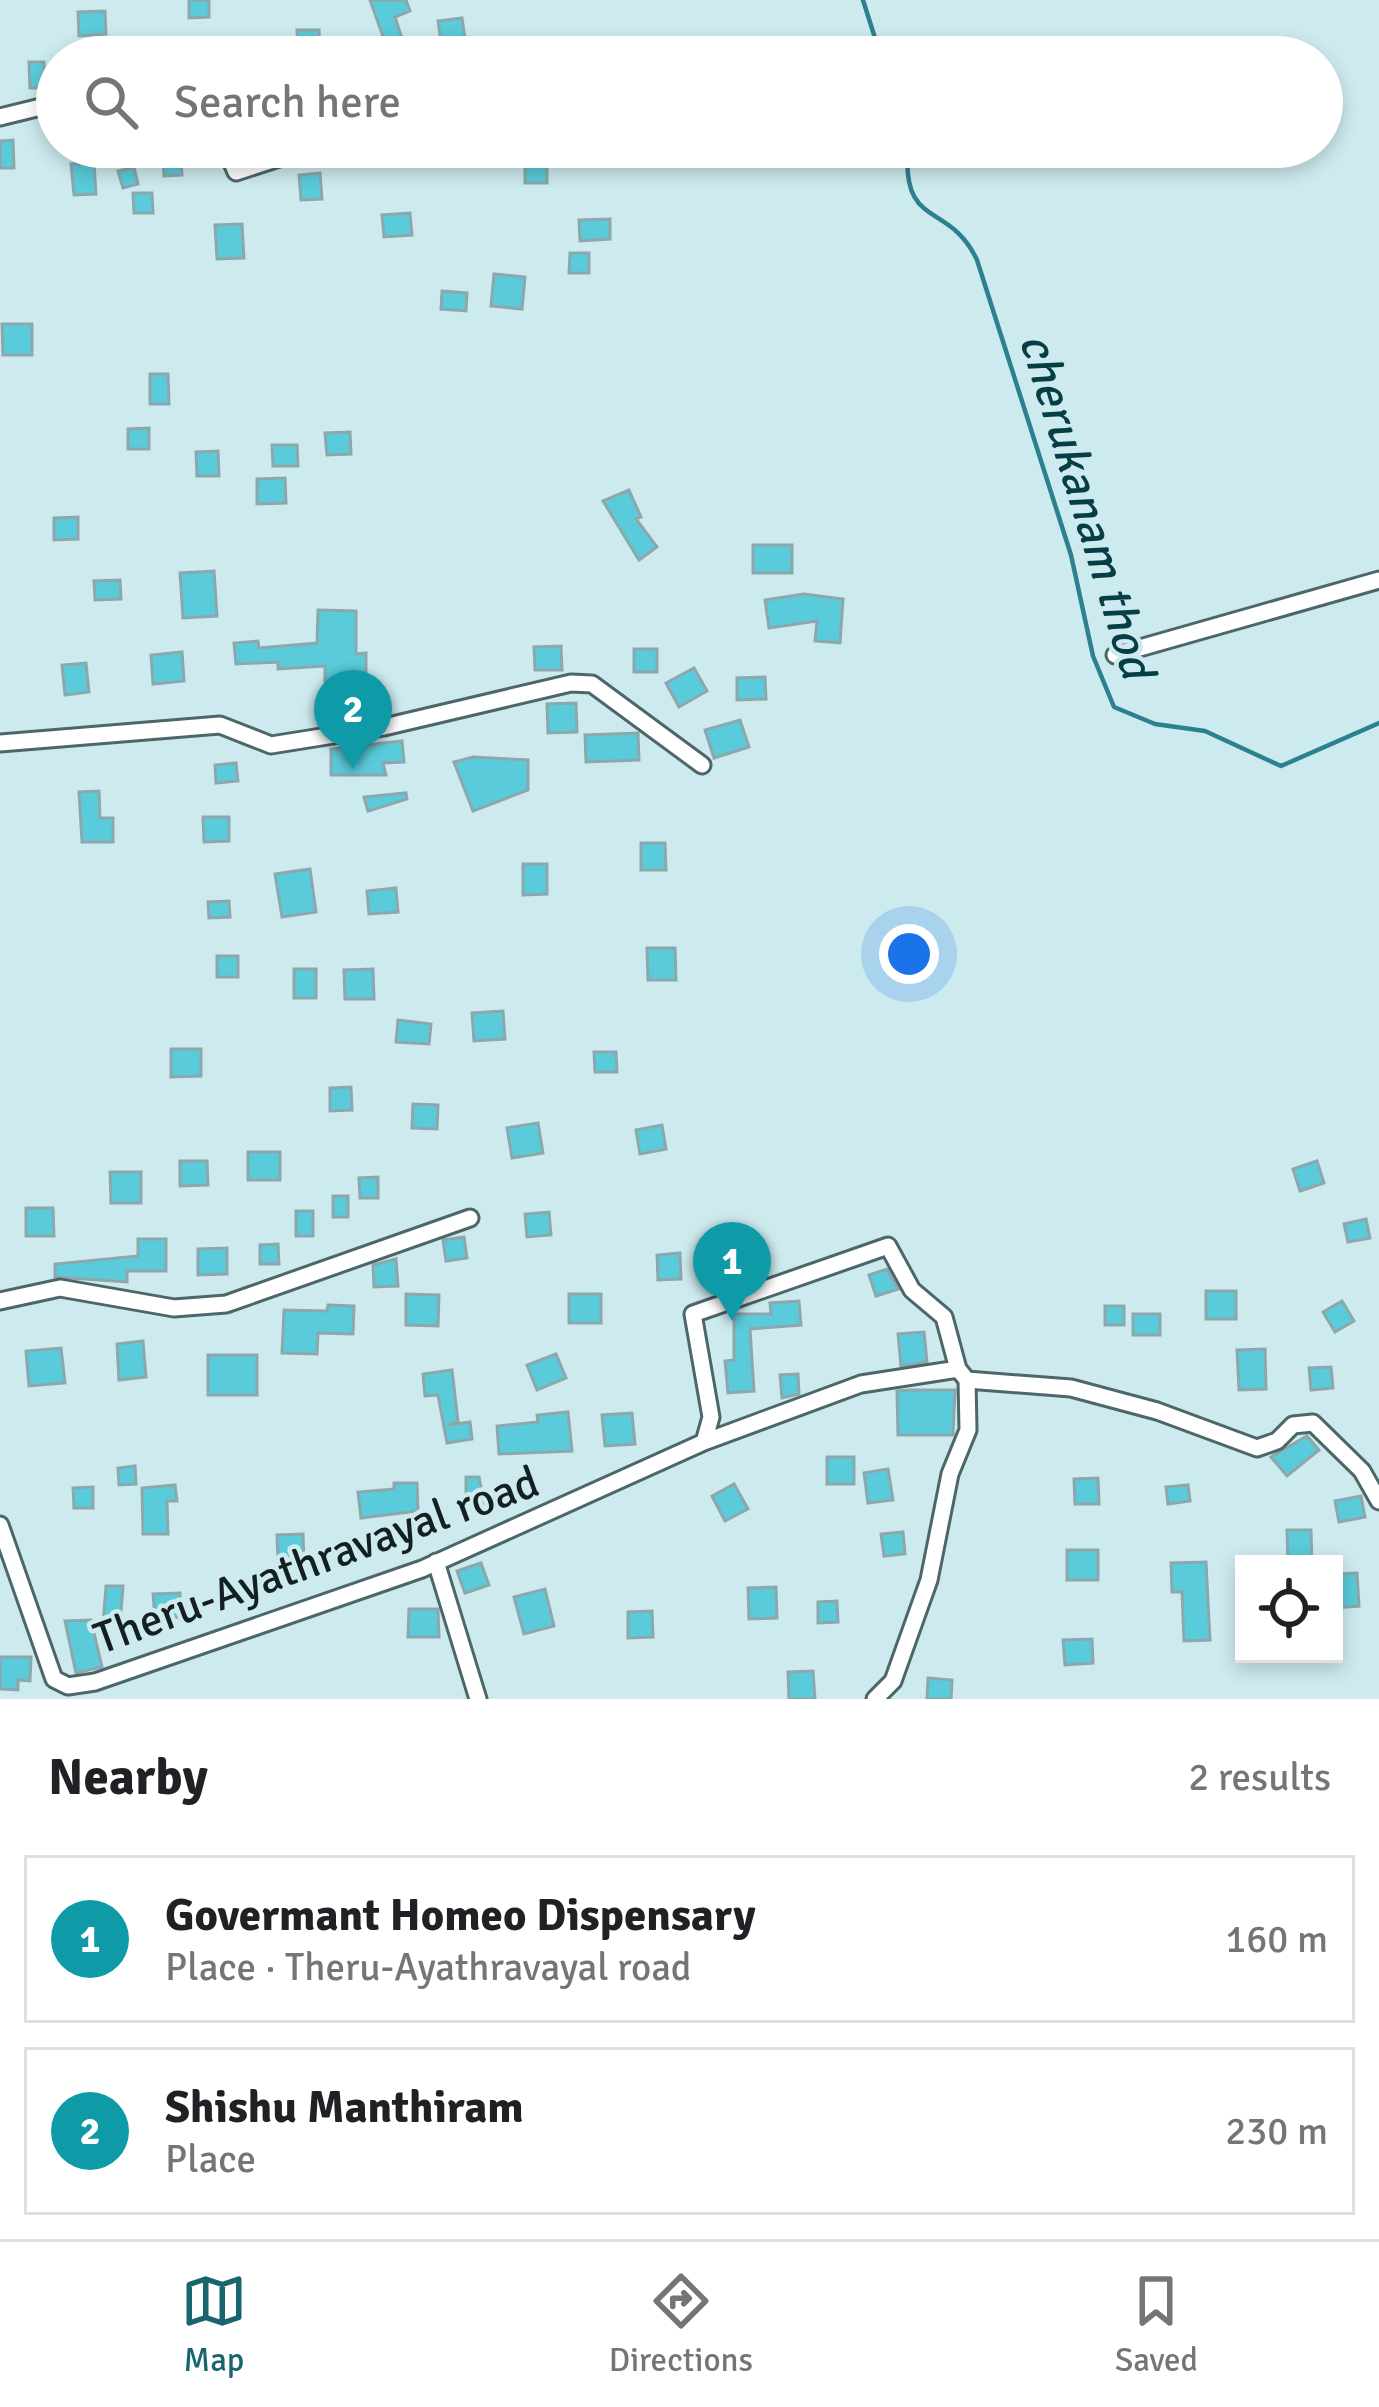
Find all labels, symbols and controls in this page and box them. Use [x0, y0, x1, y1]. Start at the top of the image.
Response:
search box [36, 36, 1343, 168]
icon: search [78, 69, 144, 135]
text: Search here [174, 75, 401, 130]
water label: cherukanam thod [1006, 326, 1169, 690]
pin: 2 [314, 670, 392, 769]
your location [879, 924, 939, 984]
pin: 1 [693, 1222, 771, 1321]
street label: Theru-Ayathravayal road [87, 1454, 546, 1666]
map controls [1235, 1555, 1343, 1663]
button: locate [1235, 1555, 1343, 1663]
text: Nearby [48, 1746, 208, 1809]
text: 2 results [1188, 1753, 1331, 1801]
text: Govermant Homeo Dispensary [165, 1888, 756, 1943]
text: 1 [79, 1915, 101, 1963]
text: 160 m [1225, 1915, 1328, 1963]
text: Place · Theru-Ayathravayal road [165, 1943, 691, 1991]
text: Shishu Manthiram [165, 2080, 524, 2135]
text: 2 [79, 2107, 101, 2155]
text: 230 m [1225, 2107, 1328, 2155]
text: Place [165, 2135, 256, 2183]
tab: Map [181, 2268, 247, 2381]
tab: Directions [609, 2268, 753, 2381]
tab: Saved [1115, 2268, 1198, 2381]

